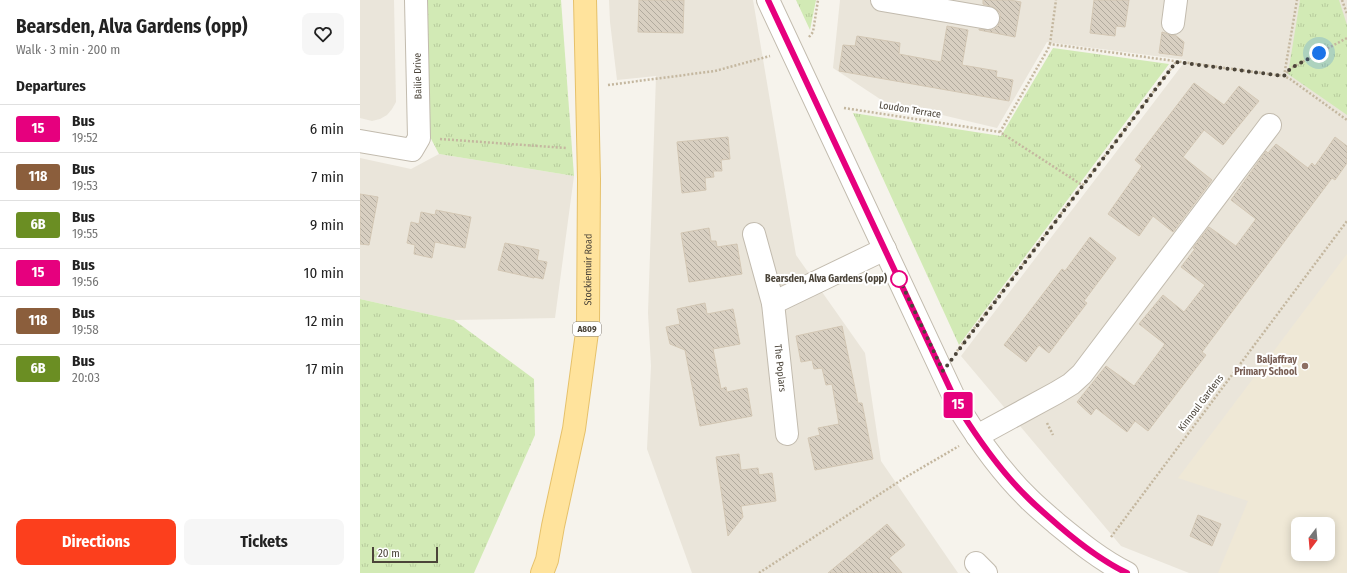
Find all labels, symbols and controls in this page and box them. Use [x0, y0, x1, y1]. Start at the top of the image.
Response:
button: heart [302, 13, 344, 55]
text: Bearsden, Alva Gardens (opp) [16, 15, 248, 38]
text: Walk · 3 min · 200 m [16, 42, 120, 57]
your location [1309, 43, 1329, 63]
street label: Bailie Drive [412, 53, 424, 99]
text: Departures [16, 77, 86, 95]
street label: Loudon Terrace [878, 99, 942, 121]
text: Bus [72, 112, 95, 130]
text: 15 [32, 120, 44, 137]
text: 6 min [310, 120, 344, 138]
text: 19:52 [72, 130, 98, 145]
text: Bus [72, 160, 95, 178]
text: 118 [29, 168, 47, 185]
text: 7 min [311, 168, 344, 186]
text: 19:53 [72, 178, 98, 193]
text: Bus [72, 208, 95, 226]
text: 6B [30, 216, 46, 233]
text: 9 min [310, 216, 344, 234]
text: 19:55 [72, 226, 98, 241]
street label: Stockiemuir Road [582, 234, 595, 306]
text: Bus [72, 256, 95, 274]
text: 15 [32, 264, 44, 281]
text: 10 min [304, 264, 344, 282]
marker: Bearsden, Alva Gardens (opp) [890, 270, 908, 288]
place label: Bearsden, Alva Gardens (opp) [765, 272, 887, 285]
text: 19:56 [72, 274, 99, 289]
text: Bus [72, 304, 95, 322]
text: 118 [29, 312, 47, 329]
text: 12 min [305, 312, 344, 330]
text: 19:58 [72, 322, 99, 337]
road number: A809 [573, 322, 601, 336]
street label: The Poplars [771, 344, 788, 393]
text: Bus [72, 352, 95, 370]
place label: Baljaffray Primary School [1234, 354, 1297, 378]
text: 6B [30, 360, 46, 377]
text: 17 min [305, 360, 344, 378]
marker: Baljaffray Primary School [1300, 361, 1310, 371]
text: 20:03 [72, 370, 100, 385]
street label: Kinnoul Gardens [1176, 372, 1226, 434]
line badge: 15 [940, 392, 976, 418]
text: 15 [952, 396, 964, 413]
north arrow [1291, 517, 1335, 561]
map controls [1291, 517, 1335, 561]
button: Directions [16, 519, 176, 565]
button: Tickets [184, 519, 344, 565]
scale bar [372, 545, 438, 564]
text: 20 m [378, 547, 400, 560]

